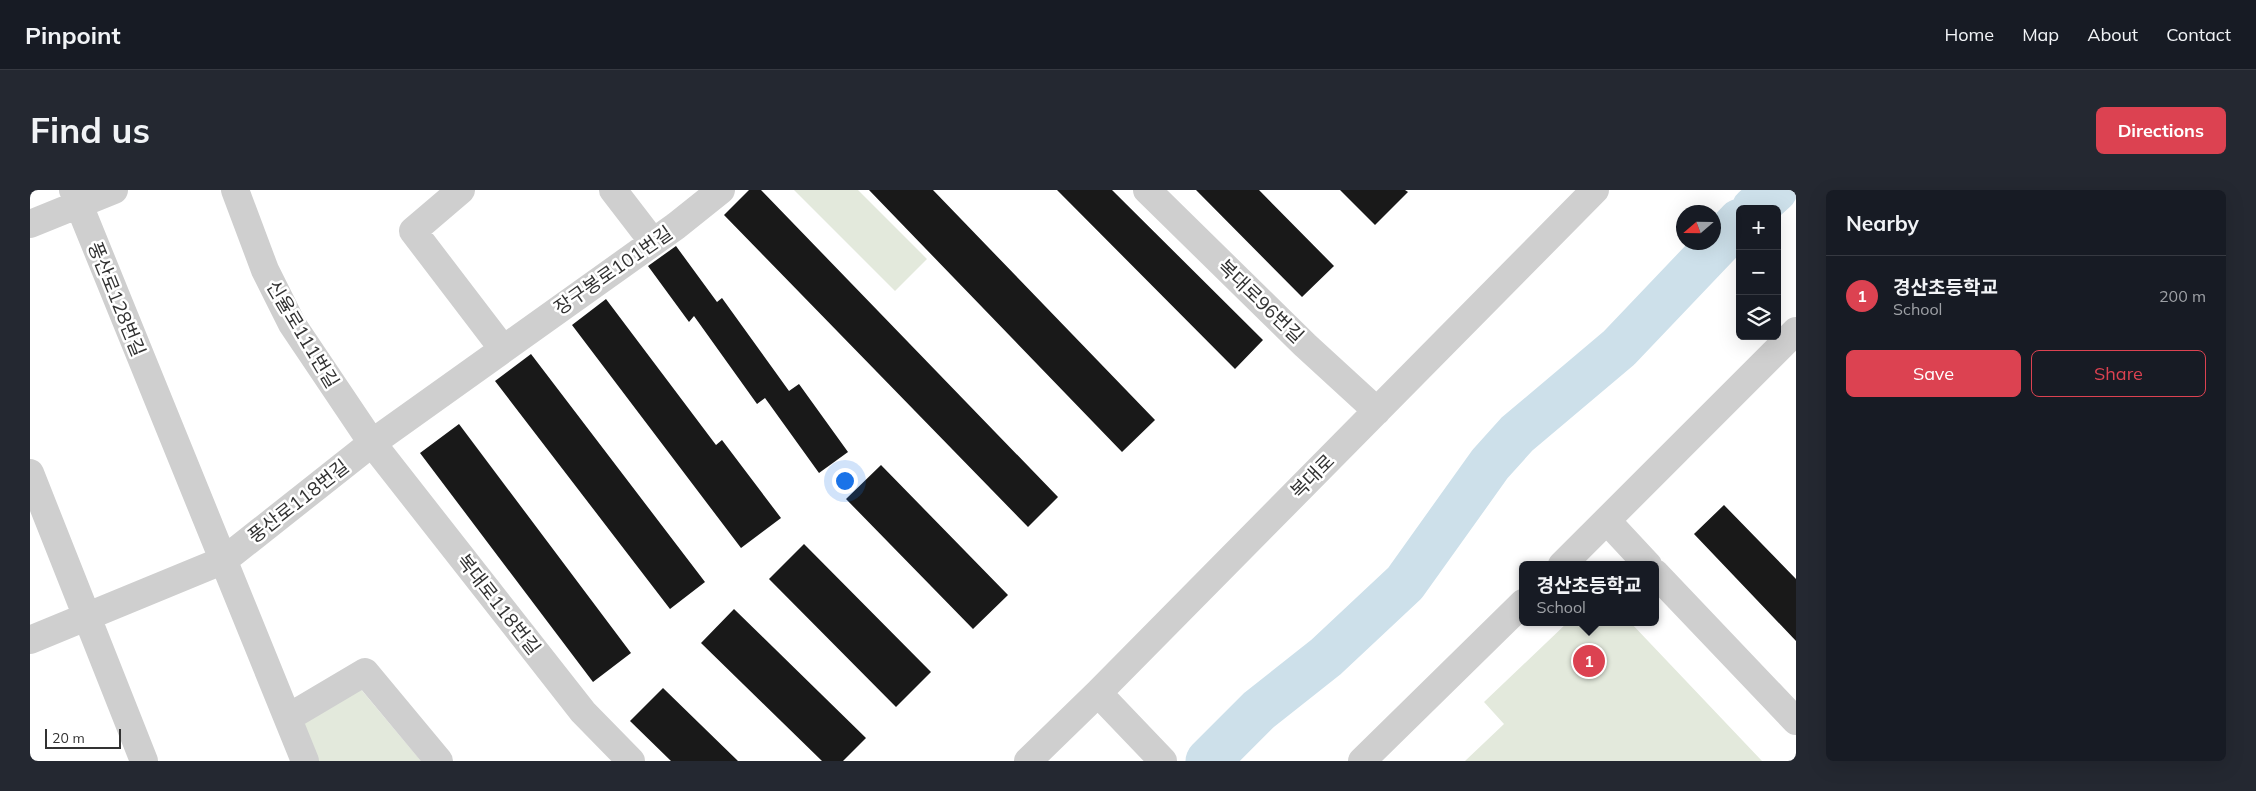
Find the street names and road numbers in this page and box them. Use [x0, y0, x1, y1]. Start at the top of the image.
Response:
street label: 장구봉로101번길 [549, 220, 677, 320]
street label: 풍산로128번길 [83, 238, 151, 360]
street label: 복대로96번길 [1213, 254, 1309, 348]
street label: 신율로111번길 [261, 276, 345, 392]
street label: 복대로 [1285, 449, 1339, 503]
street label: 풍산로118번길 [243, 454, 353, 548]
street label: 복대로118번길 [452, 549, 546, 659]

